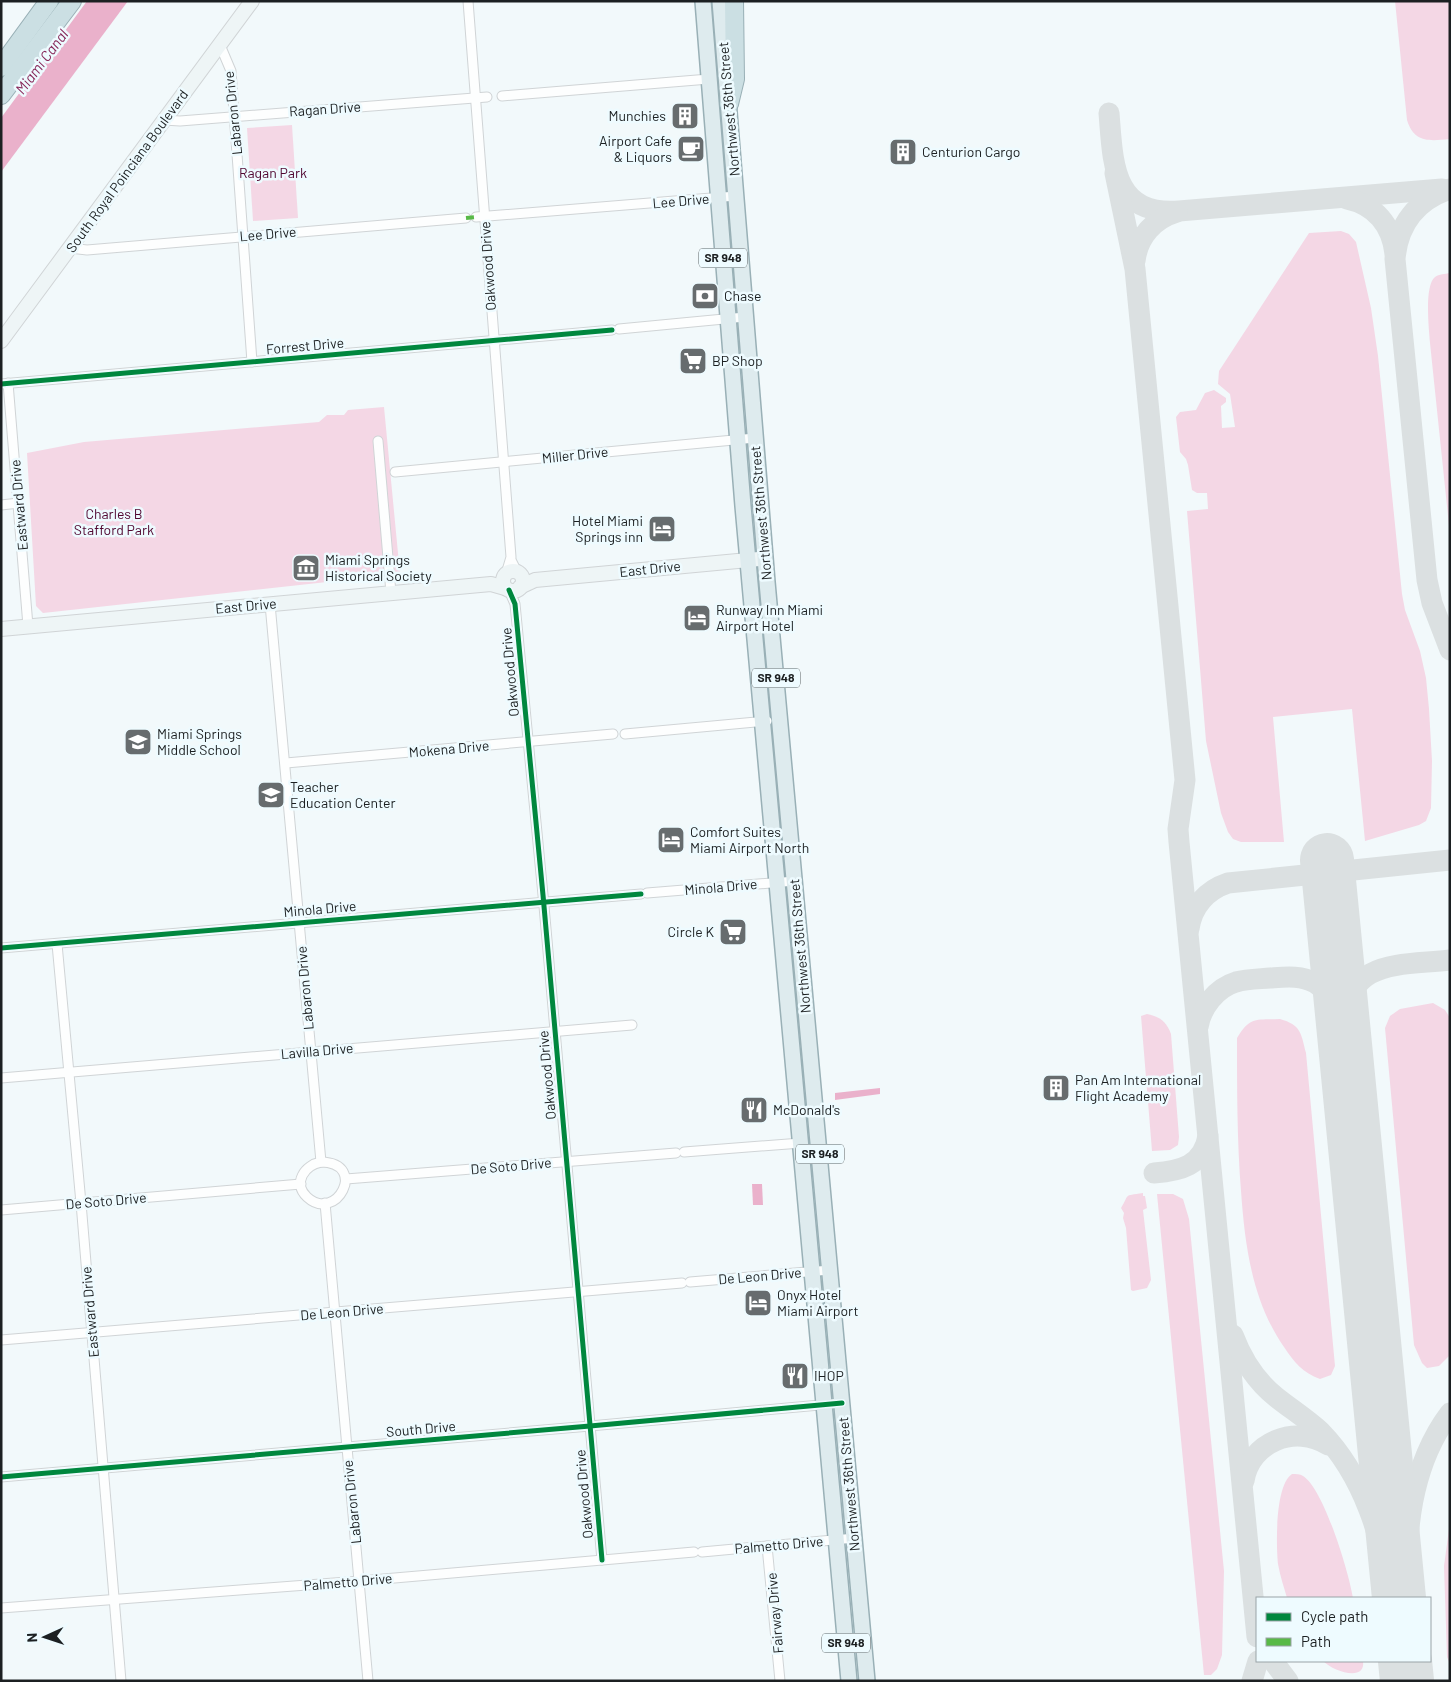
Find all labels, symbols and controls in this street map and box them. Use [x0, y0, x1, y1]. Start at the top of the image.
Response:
water label: Miami Canal [11, 25, 72, 97]
street label: Northwest 36th Street [714, 41, 743, 177]
street label: Labaron Drive [220, 70, 245, 156]
street label: South Royal Poinciana Boulevard [62, 86, 191, 255]
street label: Ragan Drive [289, 98, 361, 119]
building icon: Munchies [670, 101, 700, 131]
place label: Munchies [609, 107, 666, 124]
place label: Airport Cafe & Liquors [599, 132, 672, 165]
cafe icon: Airport Cafe & Liquors [676, 134, 706, 164]
building icon: Centurion Cargo [888, 137, 918, 167]
place label: Centurion Cargo [922, 143, 1020, 160]
park label: Ragan Park [239, 164, 307, 181]
street label: Lee Drive [652, 190, 710, 211]
street label: Oakwood Drive [476, 221, 499, 311]
street label: Lee Drive [239, 223, 297, 244]
road number: SR 948 [699, 248, 747, 268]
bank icon: Chase [690, 281, 720, 311]
place label: Chase [724, 287, 761, 304]
street label: Forrest Drive [265, 334, 345, 357]
supermarket icon: BP Shop [678, 346, 708, 376]
place label: BP Shop [712, 352, 763, 369]
street label: Miller Drive [541, 443, 609, 466]
street label: Northwest 36th Street [746, 445, 775, 581]
street label: Eastward Drive [6, 459, 31, 551]
park label: Charles B Stafford Park [74, 505, 154, 538]
place label: Hotel Miami Springs inn [572, 512, 643, 545]
hotel icon: Hotel Miami Springs inn [647, 514, 677, 544]
place label: Miami Springs Historical Society [325, 551, 432, 584]
museum icon: Miami Springs Historical Society [291, 553, 321, 583]
street label: East Drive [619, 557, 681, 580]
street label: East Drive [215, 594, 277, 617]
place label: Runway Inn Miami Airport Hotel [716, 601, 823, 634]
hotel icon: Runway Inn Miami Airport Hotel [682, 603, 712, 633]
street label: Oakwood Drive [497, 627, 522, 717]
road number: SR 948 [752, 668, 800, 688]
place label: Miami Springs Middle School [157, 725, 242, 758]
school or university icon: Miami Springs Middle School [123, 727, 153, 757]
street label: Mokena Drive [408, 737, 490, 760]
place label: Teacher Education Center [290, 778, 396, 811]
school or university icon: Teacher Education Center [256, 780, 286, 810]
place label: Comfort Suites Miami Airport North [690, 823, 809, 856]
hotel icon: Comfort Suites Miami Airport North [656, 825, 686, 855]
street label: Minola Drive [684, 875, 758, 898]
street label: Northwest 36th Street [785, 878, 814, 1014]
street label: Minola Drive [283, 897, 357, 920]
supermarket icon: Circle K [718, 917, 748, 947]
place label: Circle K [668, 923, 714, 940]
street label: Labaron Drive [292, 945, 317, 1031]
street label: Oakwood Drive [534, 1030, 559, 1120]
street label: Lavilla Drive [280, 1039, 354, 1062]
place label: Pan Am International Flight Academy [1075, 1071, 1201, 1104]
building icon: Pan Am International Flight Academy [1041, 1073, 1071, 1103]
restaurant icon: McDonald's [739, 1095, 769, 1125]
place label: McDonald's [773, 1101, 841, 1118]
road number: SR 948 [796, 1144, 844, 1164]
street label: De Soto Drive [470, 1153, 552, 1178]
street label: De Soto Drive [65, 1188, 147, 1213]
street label: De Leon Drive [718, 1263, 802, 1288]
street label: Eastward Drive [77, 1266, 102, 1358]
place label: Onyx Hotel Miami Airport [777, 1286, 859, 1319]
hotel icon: Onyx Hotel Miami Airport [743, 1288, 773, 1318]
street label: De Leon Drive [300, 1299, 384, 1324]
restaurant icon: IHOP [780, 1361, 810, 1391]
place label: IHOP [814, 1367, 844, 1384]
street label: Northwest 36th Street [834, 1416, 863, 1552]
street label: South Drive [385, 1417, 457, 1440]
street label: Oakwood Drive [571, 1449, 596, 1539]
street label: Labaron Drive [339, 1459, 364, 1545]
street label: Palmetto Drive [734, 1532, 824, 1557]
street label: Palmetto Drive [303, 1569, 393, 1594]
street label: Fairway Drive [762, 1572, 787, 1654]
legend [1256, 1597, 1431, 1662]
text: Cycle path [1301, 1607, 1368, 1625]
north arrow [20, 1612, 70, 1662]
text: Path [1301, 1632, 1331, 1650]
text: N [23, 1633, 40, 1643]
road number: SR 948 [822, 1634, 870, 1652]

